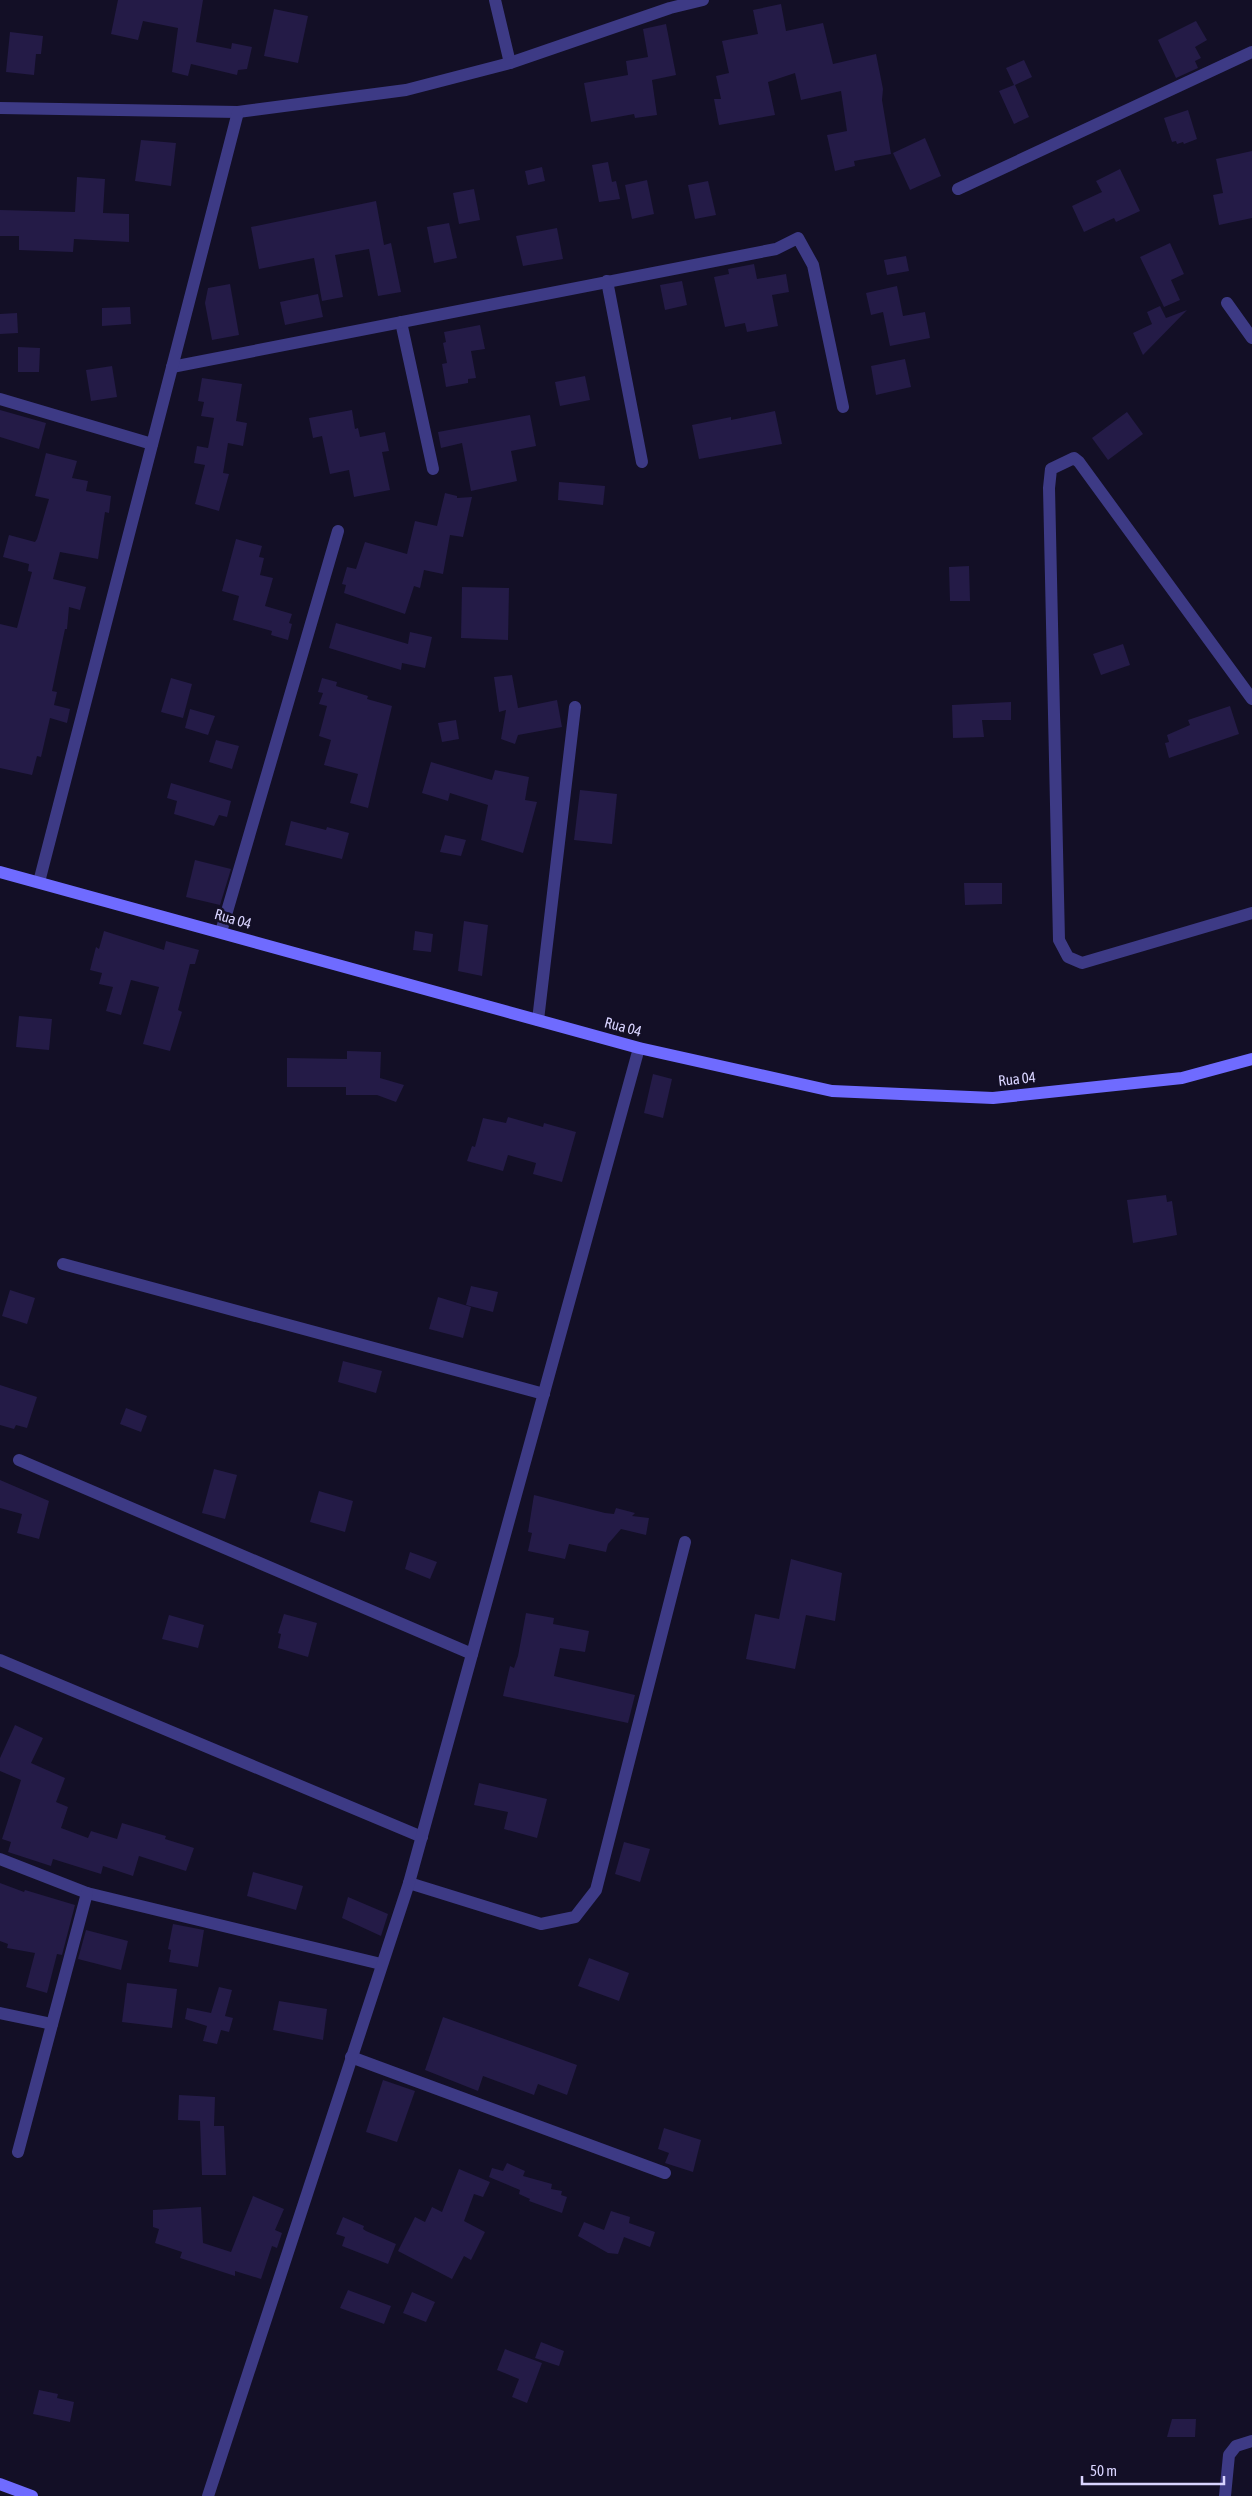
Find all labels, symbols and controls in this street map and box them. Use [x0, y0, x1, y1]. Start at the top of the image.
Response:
street label: Rua 04 [213, 905, 254, 932]
street label: Rua 04 [603, 1013, 644, 1040]
street label: Rua 04 [997, 1068, 1037, 1089]
scale bar [1082, 2454, 1224, 2486]
text: 50 m [1090, 2462, 1117, 2479]

